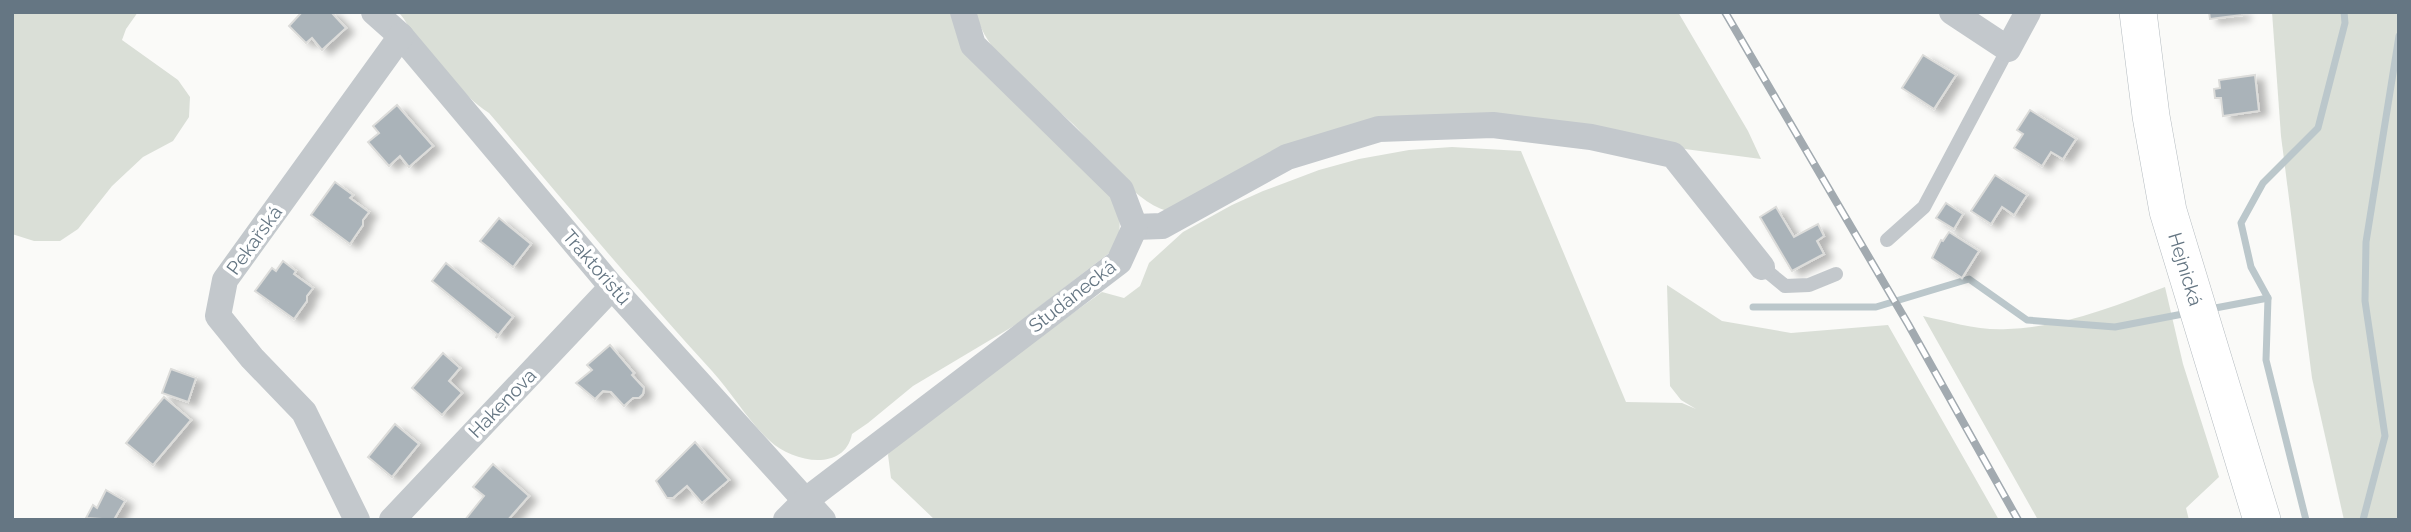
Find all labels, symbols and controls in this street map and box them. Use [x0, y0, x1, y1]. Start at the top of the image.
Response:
street label: Pekařská [222, 201, 286, 279]
street label: Traktoristů [558, 225, 636, 309]
street label: Hejnická [2164, 230, 2207, 308]
street label: Studánecká [1024, 255, 1120, 337]
street label: Hakenova [464, 364, 540, 442]

